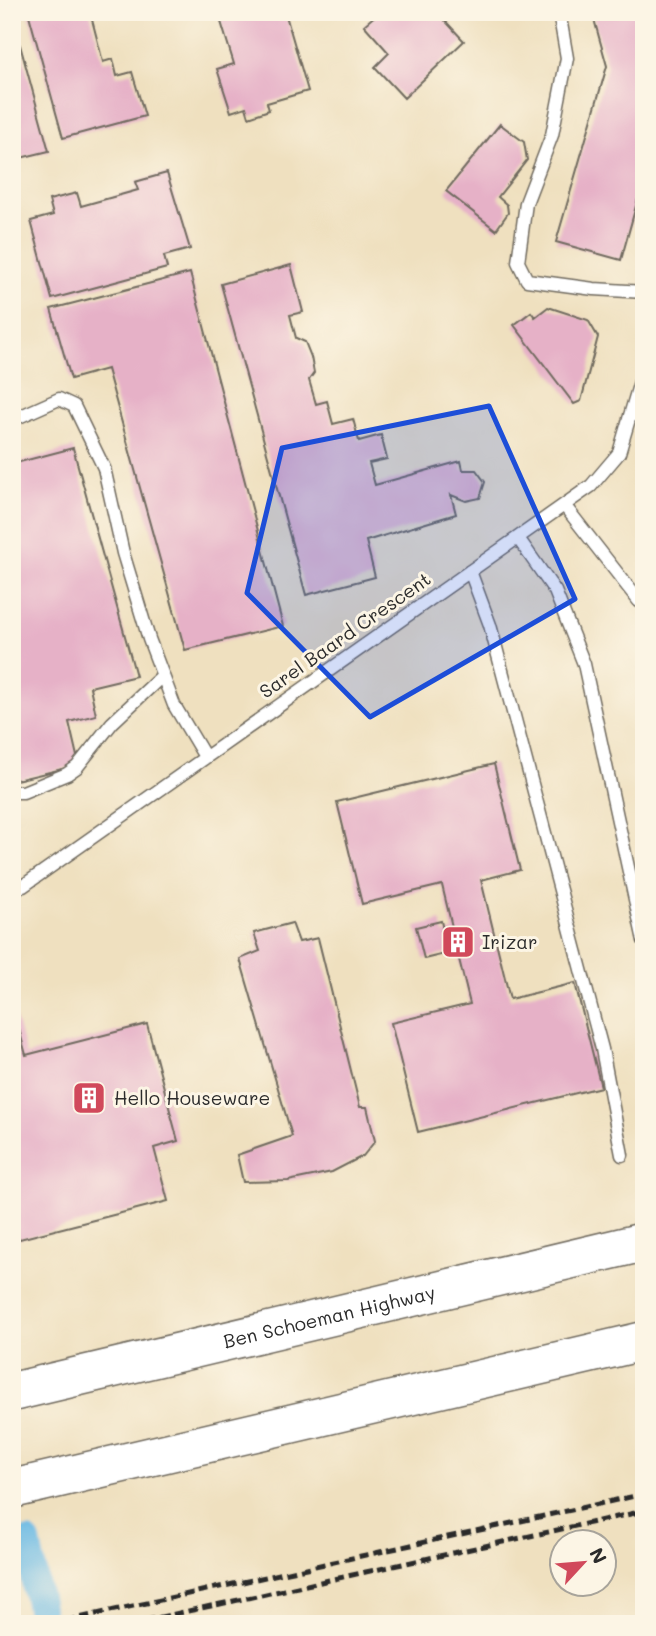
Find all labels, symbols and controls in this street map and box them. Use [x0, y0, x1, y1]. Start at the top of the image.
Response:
street label: Sarel Baard Crescent [254, 566, 435, 703]
building icon: Irizar [439, 923, 477, 961]
place label: Irizar [482, 929, 538, 954]
building icon: Hello Houseware [70, 1079, 108, 1117]
place label: Hello Houseware [114, 1085, 270, 1110]
street label: Ben Schoeman Highway [221, 1279, 438, 1353]
north arrow [548, 1528, 618, 1598]
text: N [584, 1543, 613, 1567]

